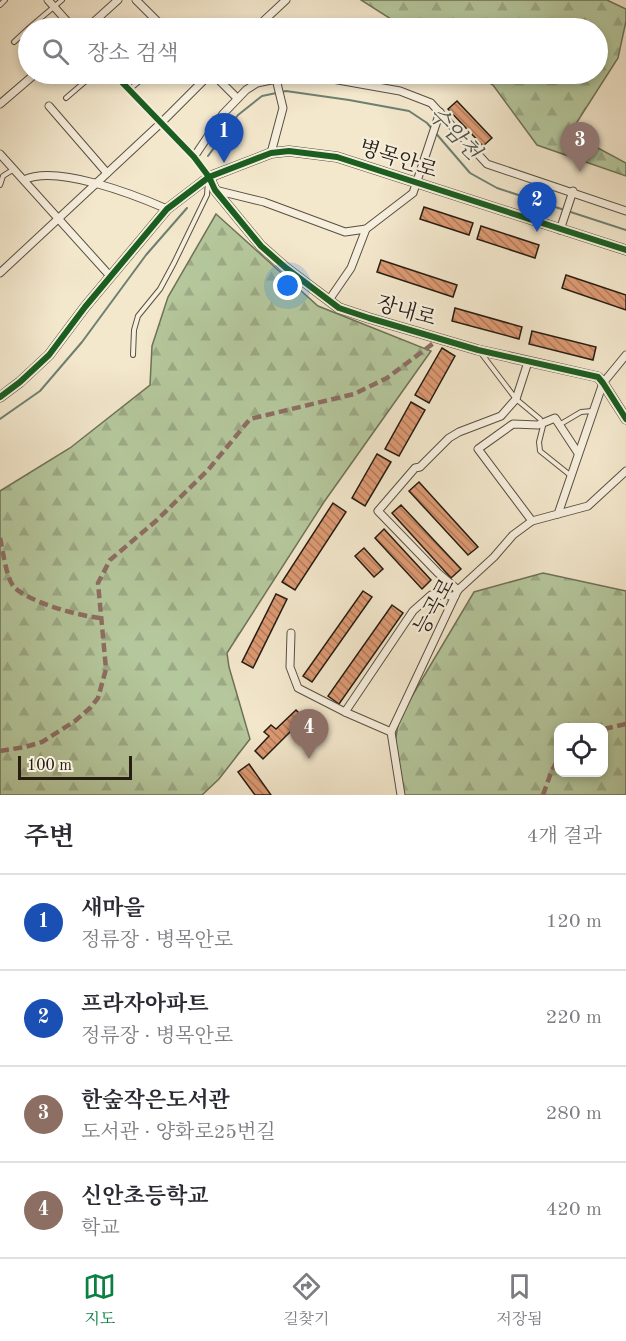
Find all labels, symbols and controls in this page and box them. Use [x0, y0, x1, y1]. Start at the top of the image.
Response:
search box [18, 18, 608, 84]
icon: search [39, 35, 72, 68]
text: 장소 검색 [87, 43, 178, 65]
water label: 수암천 [424, 102, 487, 166]
pin: 1 [204, 114, 244, 163]
pin: 3 [560, 122, 600, 172]
street label: 병목안로 [356, 136, 440, 183]
pin: 2 [518, 182, 556, 232]
your location [273, 271, 302, 300]
street label: 장내로 [374, 292, 439, 330]
street label: 능곡로 [410, 575, 459, 639]
pin: 4 [290, 710, 328, 759]
map controls [554, 723, 608, 777]
button: locate [554, 723, 608, 777]
scale bar [18, 753, 132, 780]
text: 100 m [27, 758, 72, 774]
text: 주변 [24, 825, 74, 851]
text: 4개 결과 [527, 827, 602, 847]
text: 새마을 [81, 898, 145, 920]
text: 1 [38, 912, 49, 932]
text: 120 m [546, 912, 602, 932]
text: 정류장 · 병목안로 [81, 931, 233, 951]
text: 프라자아파트 [81, 994, 209, 1016]
text: 2 [38, 1008, 49, 1028]
text: 220 m [546, 1008, 602, 1028]
text: 정류장 · 병목안로 [81, 1027, 233, 1047]
text: 한숲작은도서관 [81, 1090, 230, 1112]
text: 3 [38, 1104, 49, 1124]
text: 280 m [546, 1104, 602, 1124]
text: 도서관 · 양화로25번길 [81, 1123, 276, 1143]
text: 신안초등학교 [81, 1186, 209, 1208]
text: 4 [38, 1200, 49, 1220]
text: 420 m [546, 1200, 602, 1220]
text: 학교 [81, 1219, 120, 1239]
tab: 지도 [83, 1270, 116, 1330]
tab: 길찾기 [283, 1270, 330, 1330]
tab: 저장됨 [496, 1270, 543, 1330]

